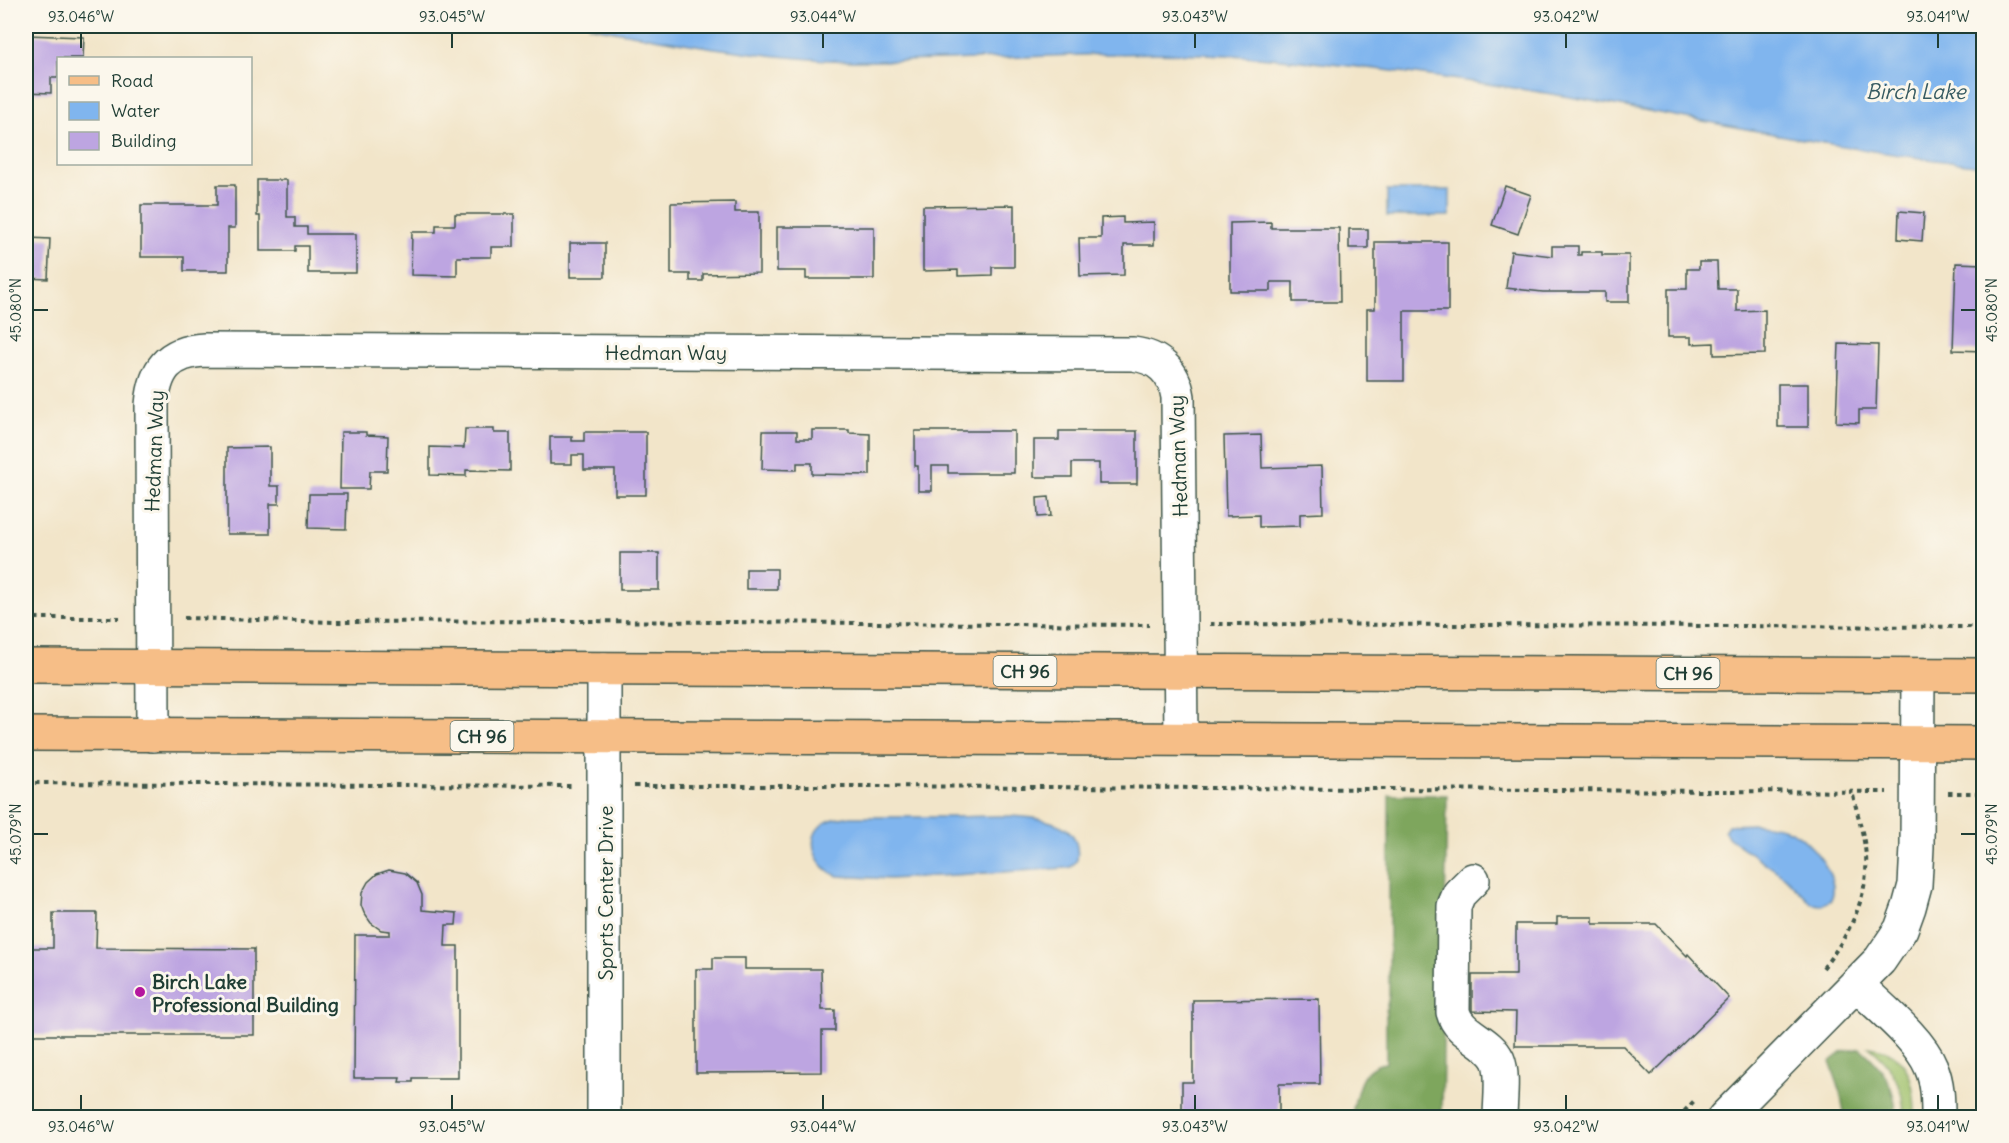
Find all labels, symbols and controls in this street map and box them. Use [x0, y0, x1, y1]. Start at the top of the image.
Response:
text: 93.046°W [48, 7, 114, 26]
text: 93.045°W [419, 7, 485, 26]
text: 93.044°W [790, 7, 856, 26]
text: 93.043°W [1162, 7, 1228, 26]
text: 93.042°W [1533, 7, 1599, 26]
text: 93.041°W [1906, 7, 1970, 26]
legend [57, 57, 252, 165]
text: Road [111, 69, 154, 92]
water label: Birch Lake [1866, 78, 1968, 105]
text: Water [111, 99, 161, 122]
text: Building [111, 129, 176, 152]
text: 45.080°N [6, 278, 25, 342]
text: 45.080°N [1982, 278, 2001, 342]
street label: Hedman Way [605, 340, 727, 365]
street label: Hedman Way [139, 389, 169, 513]
street label: Hedman Way [1163, 394, 1193, 518]
road number: CH 96 [994, 656, 1056, 686]
road number: CH 96 [1656, 658, 1720, 688]
road number: CH 96 [450, 721, 514, 751]
text: 45.079°N [6, 803, 25, 865]
text: 45.079°N [1982, 803, 2001, 865]
street label: Sports Center Drive [593, 806, 618, 980]
place label: Birch Lake Professional Building [152, 969, 339, 1017]
marker: Birch Lake Professional Building [133, 985, 147, 999]
text: 93.046°W [48, 1117, 114, 1136]
text: 93.045°W [419, 1117, 485, 1136]
text: 93.044°W [790, 1117, 856, 1136]
text: 93.043°W [1162, 1117, 1228, 1136]
text: 93.042°W [1533, 1117, 1599, 1136]
text: 93.041°W [1906, 1117, 1970, 1136]

